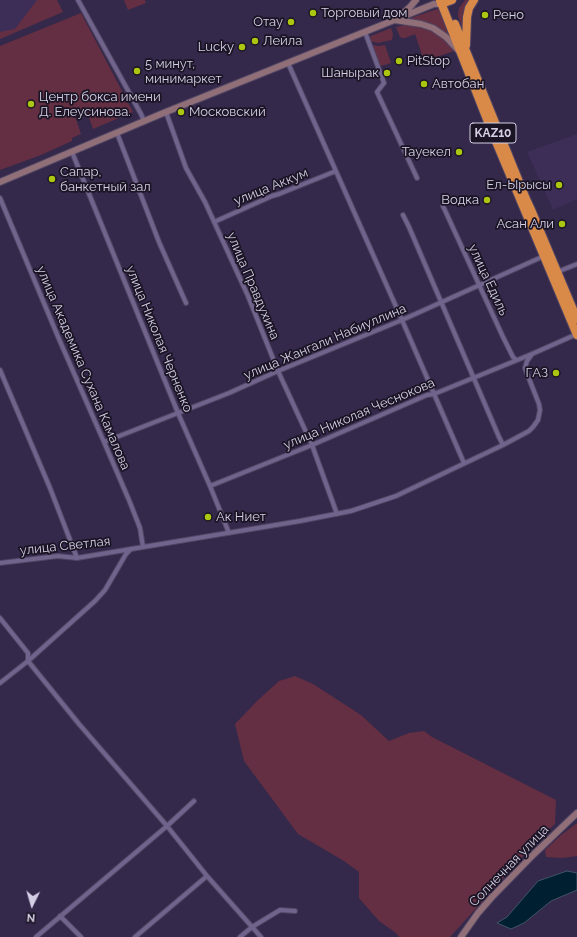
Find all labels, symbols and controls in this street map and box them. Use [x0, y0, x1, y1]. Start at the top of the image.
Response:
place label: Торговый дом [321, 5, 407, 21]
place label: Рено [493, 7, 524, 23]
marker: Торговый дом [308, 8, 318, 18]
marker: Рено [480, 10, 490, 20]
place label: Отау [253, 14, 283, 30]
marker: Отау [286, 17, 296, 27]
place label: Лейла [263, 33, 302, 49]
marker: Лейла [250, 36, 260, 46]
place label: Lucky [198, 39, 234, 55]
marker: Lucky [237, 42, 247, 52]
place label: PitStop [407, 53, 450, 69]
place label: 5 минут, минимаркет [145, 56, 222, 87]
marker: PitStop [394, 56, 404, 66]
place label: Шанырак [321, 65, 379, 81]
marker: 5 минут, минимаркет [132, 66, 142, 76]
marker: Шанырак [382, 68, 392, 78]
place label: Автобан [432, 76, 484, 92]
marker: Автобан [419, 79, 429, 89]
place label: Центр бокса имени Д. Елеусинова. [39, 89, 161, 120]
marker: Центр бокса имени Д. Елеусинова. [26, 99, 36, 109]
place label: Московский [189, 104, 266, 120]
marker: Московский [176, 107, 186, 117]
road number: KAZ10 [470, 123, 516, 143]
place label: Тауекел [402, 144, 451, 160]
marker: Тауекел [454, 147, 464, 157]
place label: Сапар, банкетный зал [60, 164, 151, 195]
street label: улица Аккум [232, 165, 310, 209]
marker: Сапар, банкетный зал [47, 174, 57, 184]
place label: Ел-Ырысы [486, 177, 551, 193]
marker: Ел-Ырысы [554, 180, 564, 190]
place label: Водка [441, 192, 479, 208]
marker: Водка [482, 195, 492, 205]
place label: Асан Али [496, 216, 554, 232]
marker: Асан Али [557, 219, 567, 229]
street label: улица Правдухина [223, 230, 283, 342]
street label: улица Едиль [465, 242, 511, 318]
street label: улица Николая Черненко [122, 263, 196, 415]
street label: улица Академика Сухана Камалова [33, 264, 133, 472]
street label: улица Жангали Набиуллина [241, 301, 409, 383]
place label: ГАЗ [525, 365, 548, 381]
marker: ГАЗ [551, 368, 561, 378]
street label: улица Николая Чеснокова [281, 375, 437, 453]
place label: Ак Ниет [216, 509, 266, 525]
marker: Ак Ниет [203, 512, 213, 522]
street label: улица Светлая [19, 533, 111, 559]
street label: Солнечная улица [466, 822, 552, 910]
north arrow [12, 885, 52, 925]
text: N [26, 911, 36, 924]

